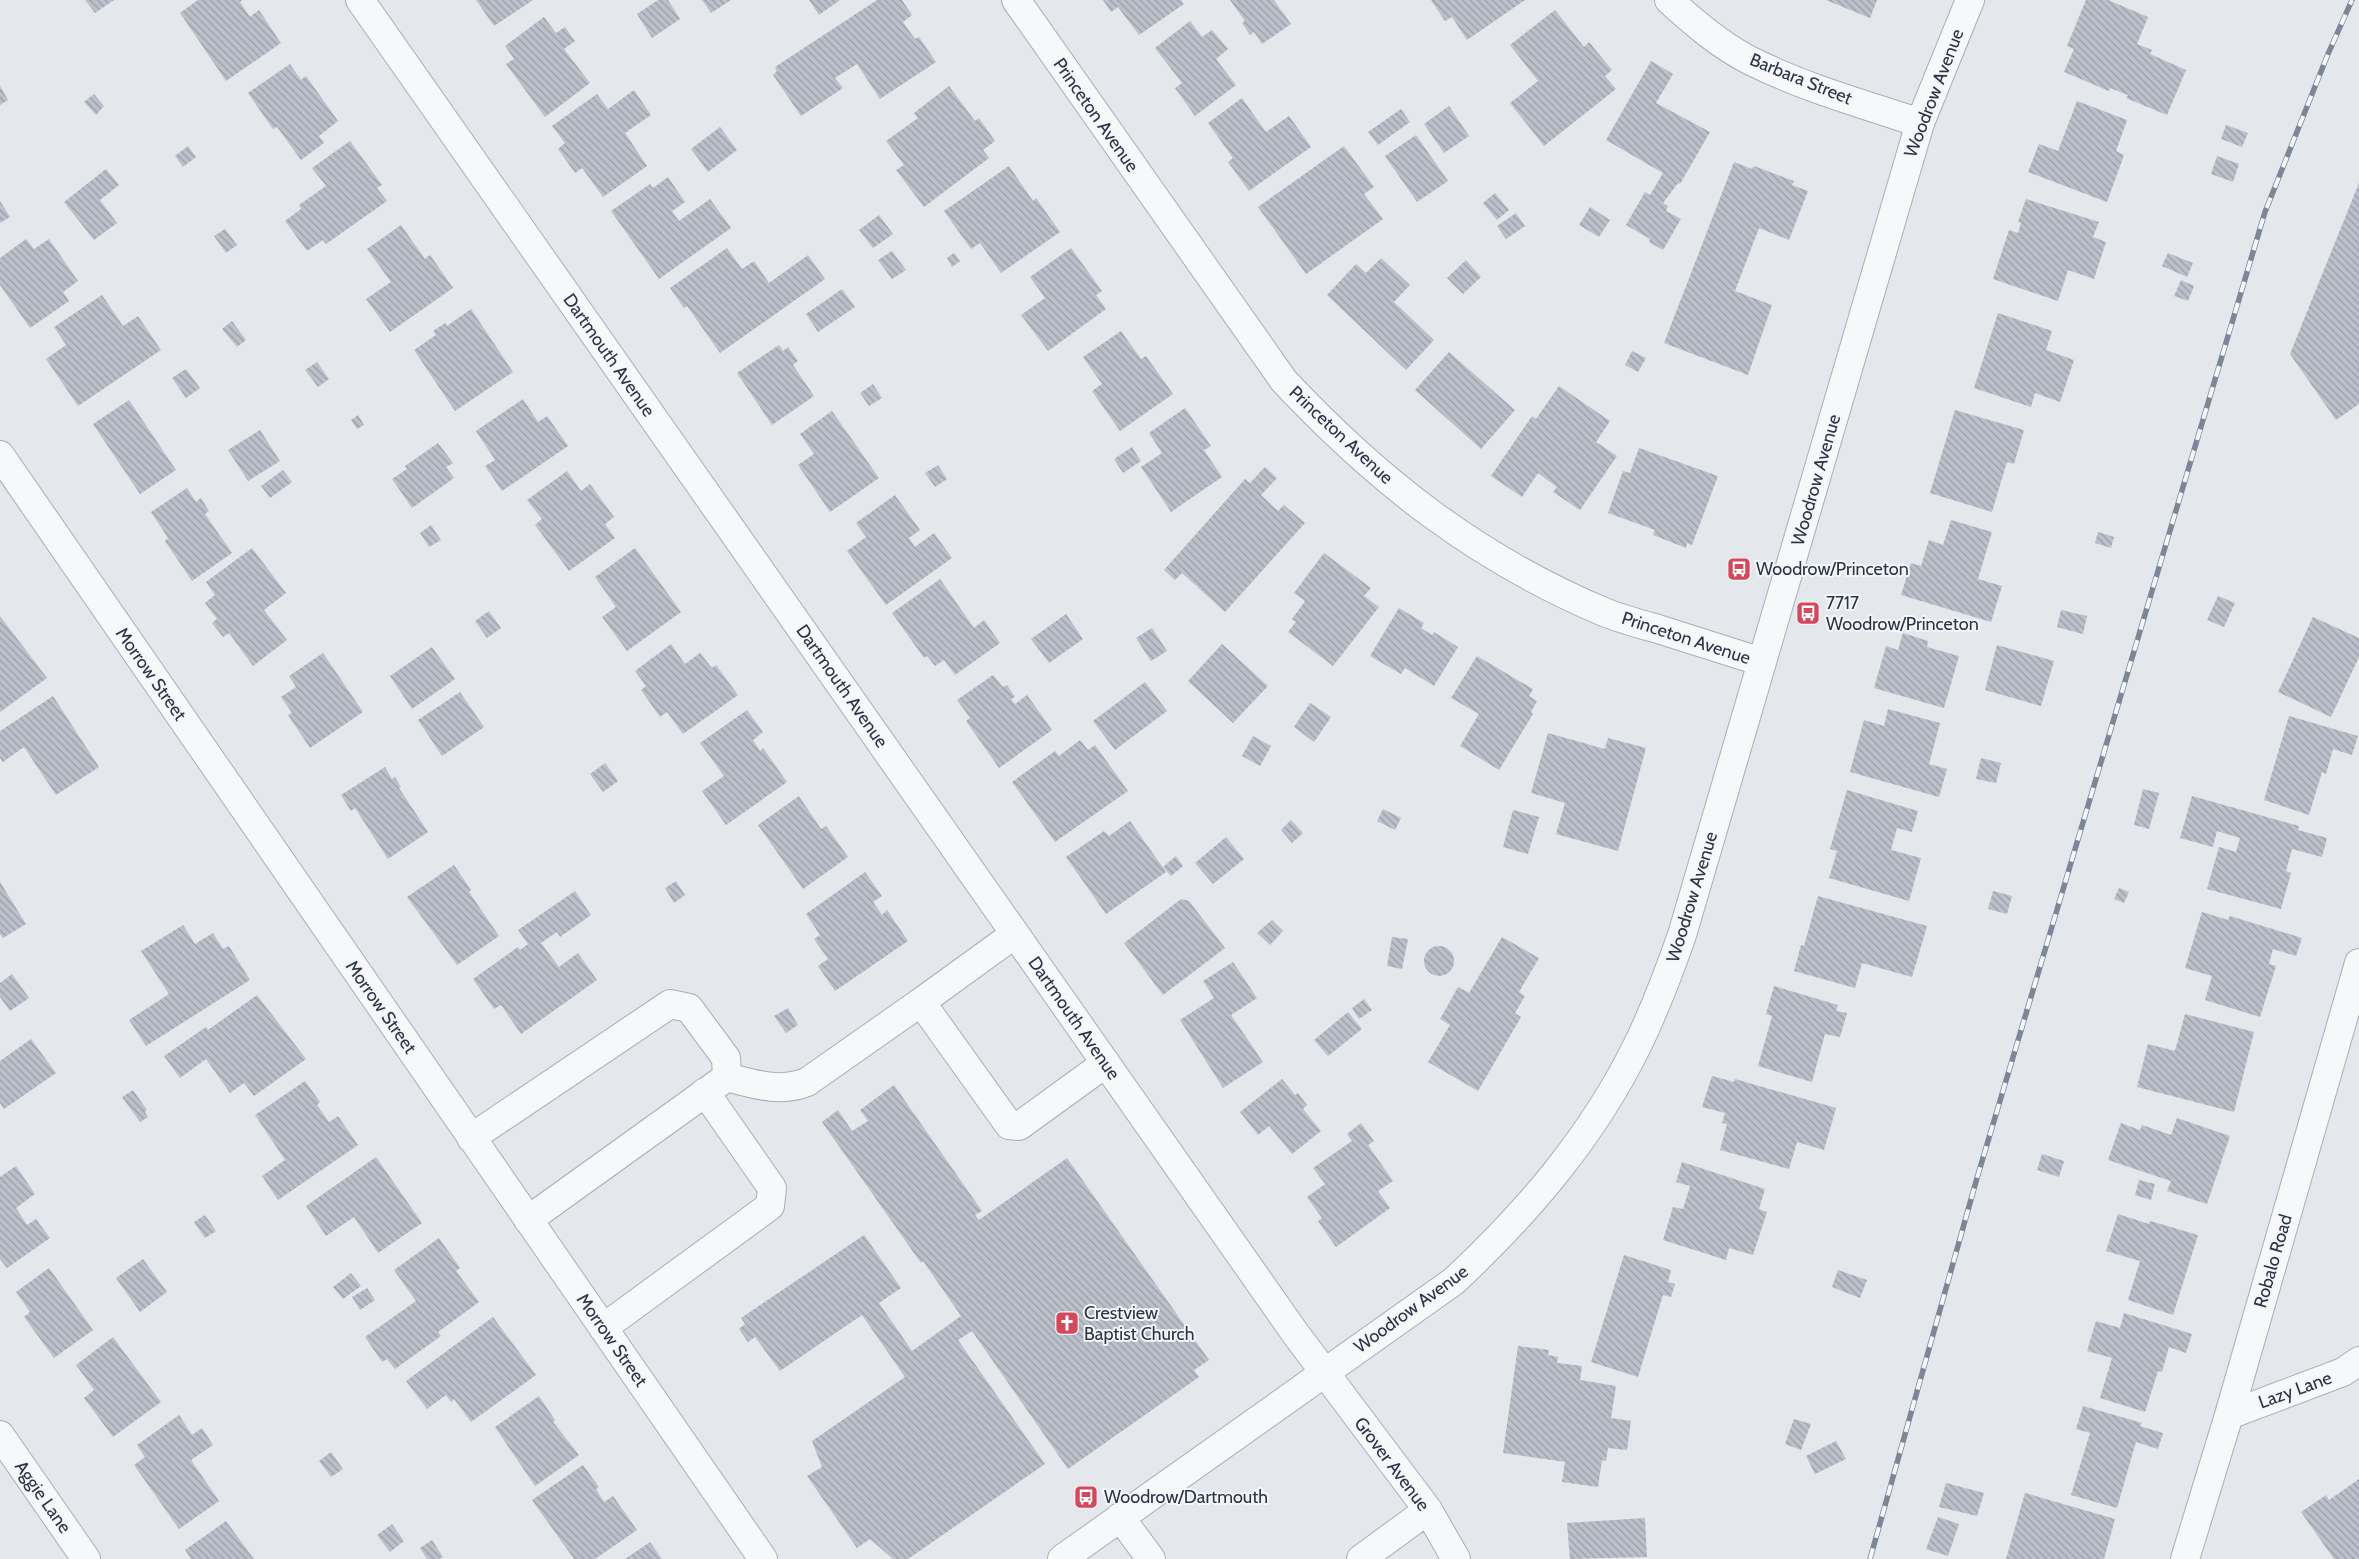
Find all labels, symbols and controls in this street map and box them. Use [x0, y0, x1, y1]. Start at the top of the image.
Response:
street label: Woodrow Avenue [1899, 26, 1969, 160]
street label: Barbara Street [1747, 49, 1855, 109]
street label: Princeton Avenue [1049, 54, 1143, 176]
street label: Dartmouth Avenue [558, 289, 660, 421]
street label: Princeton Avenue [1284, 381, 1398, 489]
street label: Woodrow Avenue [1787, 412, 1845, 548]
bus stop icon: Woodrow/Princeton [1726, 556, 1752, 582]
place label: Woodrow/Princeton [1756, 558, 1909, 580]
place label: 7717 Woodrow/Princeton [1826, 592, 1979, 635]
bus stop icon: 7717 Woodrow/Princeton [1795, 600, 1821, 626]
street label: Princeton Avenue [1619, 607, 1753, 669]
street label: Dartmouth Avenue [791, 620, 893, 752]
street label: Morrow Street [111, 623, 191, 725]
street label: Woodrow Avenue [1662, 829, 1722, 965]
street label: Dartmouth Avenue [1023, 952, 1125, 1084]
street label: Morrow Street [341, 956, 421, 1058]
street label: Robalo Road [2249, 1212, 2297, 1310]
street label: Woodrow Avenue [1350, 1260, 1472, 1358]
street label: Morrow Street [572, 1289, 652, 1391]
place label: Crestview Baptist Church [1084, 1302, 1194, 1345]
church icon: Crestview Baptist Church [1054, 1310, 1080, 1336]
street label: Lazy Lane [2255, 1367, 2335, 1413]
street label: Grover Avenue [1350, 1413, 1434, 1515]
street label: Aggie Lane [10, 1457, 76, 1537]
bus stop icon: Woodrow/Dartmouth [1073, 1484, 1099, 1510]
place label: Woodrow/Dartmouth [1104, 1486, 1268, 1508]

